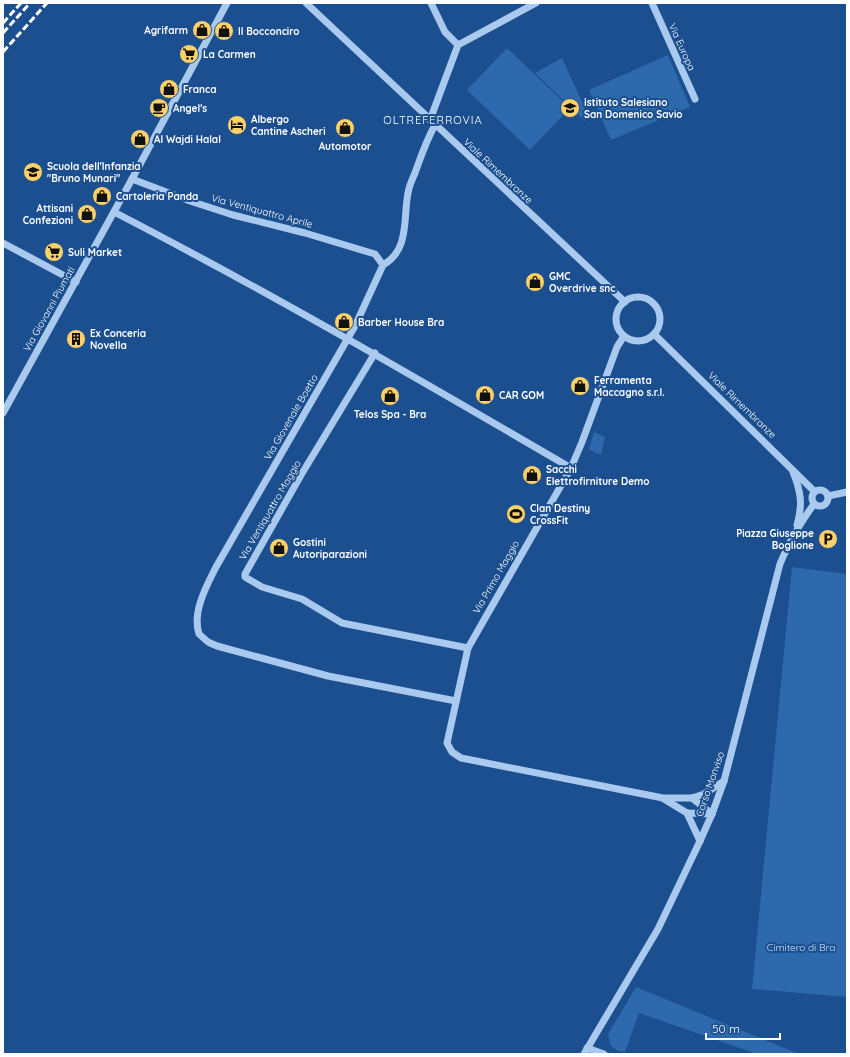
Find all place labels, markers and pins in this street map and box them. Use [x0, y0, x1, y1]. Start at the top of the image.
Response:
shop icon: Agrifarm [191, 19, 213, 41]
shop icon: Il Bocconciro [213, 20, 235, 42]
place label: Agrifarm [144, 24, 188, 37]
place label: Il Bocconciro [238, 25, 300, 38]
supermarket icon: La Carmen [178, 43, 200, 65]
place label: La Carmen [203, 48, 256, 61]
shop icon: Franca [158, 78, 180, 100]
place label: Franca [183, 83, 216, 96]
place label: Istituto Salesiano San Domenico Savio [584, 96, 683, 121]
cafe icon: Angel's [148, 97, 170, 119]
school or university icon: Istituto Salesiano San Domenico Savio [559, 97, 581, 119]
place label: Angel's [173, 102, 207, 115]
place label: Albergo Cantine Ascheri [251, 113, 326, 138]
hotel icon: Albergo Cantine Ascheri [226, 114, 248, 136]
shop icon: Automotor [334, 117, 356, 139]
shop icon: Al Wajdi Halal [129, 128, 151, 150]
place label: Al Wajdi Halal [154, 133, 221, 146]
place label: Automotor [319, 140, 372, 153]
place label: Scuola dell'Infanzia "Bruno Munari" [47, 160, 141, 185]
school or university icon: Scuola dell'Infanzia "Bruno Munari" [22, 161, 44, 183]
shop icon: Cartoleria Panda [91, 185, 113, 207]
place label: Cartoleria Panda [116, 190, 198, 203]
place label: Attisani Confezioni [23, 202, 73, 227]
shop icon: Attisani Confezioni [76, 203, 98, 225]
supermarket icon: Suli Market [43, 241, 65, 263]
place label: Suli Market [68, 246, 122, 259]
place label: GMC Overdrive snc [549, 270, 615, 295]
shop icon: GMC Overdrive snc [524, 271, 546, 293]
shop icon: Barber House Bra [333, 311, 355, 333]
place label: Barber House Bra [358, 316, 444, 329]
place label: Ex Conceria Novella [90, 327, 146, 352]
building icon: Ex Conceria Novella [65, 328, 87, 350]
place label: Ferramenta Maccagno s.r.l. [594, 374, 665, 399]
shop icon: Ferramenta Maccagno s.r.l. [569, 375, 591, 397]
shop icon: CAR GOM [474, 384, 496, 406]
shop icon: Telos Spa - Bra [379, 385, 401, 407]
place label: CAR GOM [499, 389, 544, 402]
place label: Telos Spa - Bra [354, 408, 426, 421]
place label: Sacchi Elettrofirniture Demo [546, 463, 650, 488]
shop icon: Sacchi Elettrofirniture Demo [521, 464, 543, 486]
place label: Clan Destiny CrossFit [530, 502, 590, 527]
sports icon: Clan Destiny CrossFit [505, 503, 527, 525]
place label: Piazza Giuseppe Boglione [736, 527, 814, 552]
parking icon: Piazza Giuseppe Boglione [817, 528, 839, 550]
place label: Gostini Autoriparazioni [293, 536, 367, 561]
shop icon: Gostini Autoriparazioni [268, 537, 290, 559]

